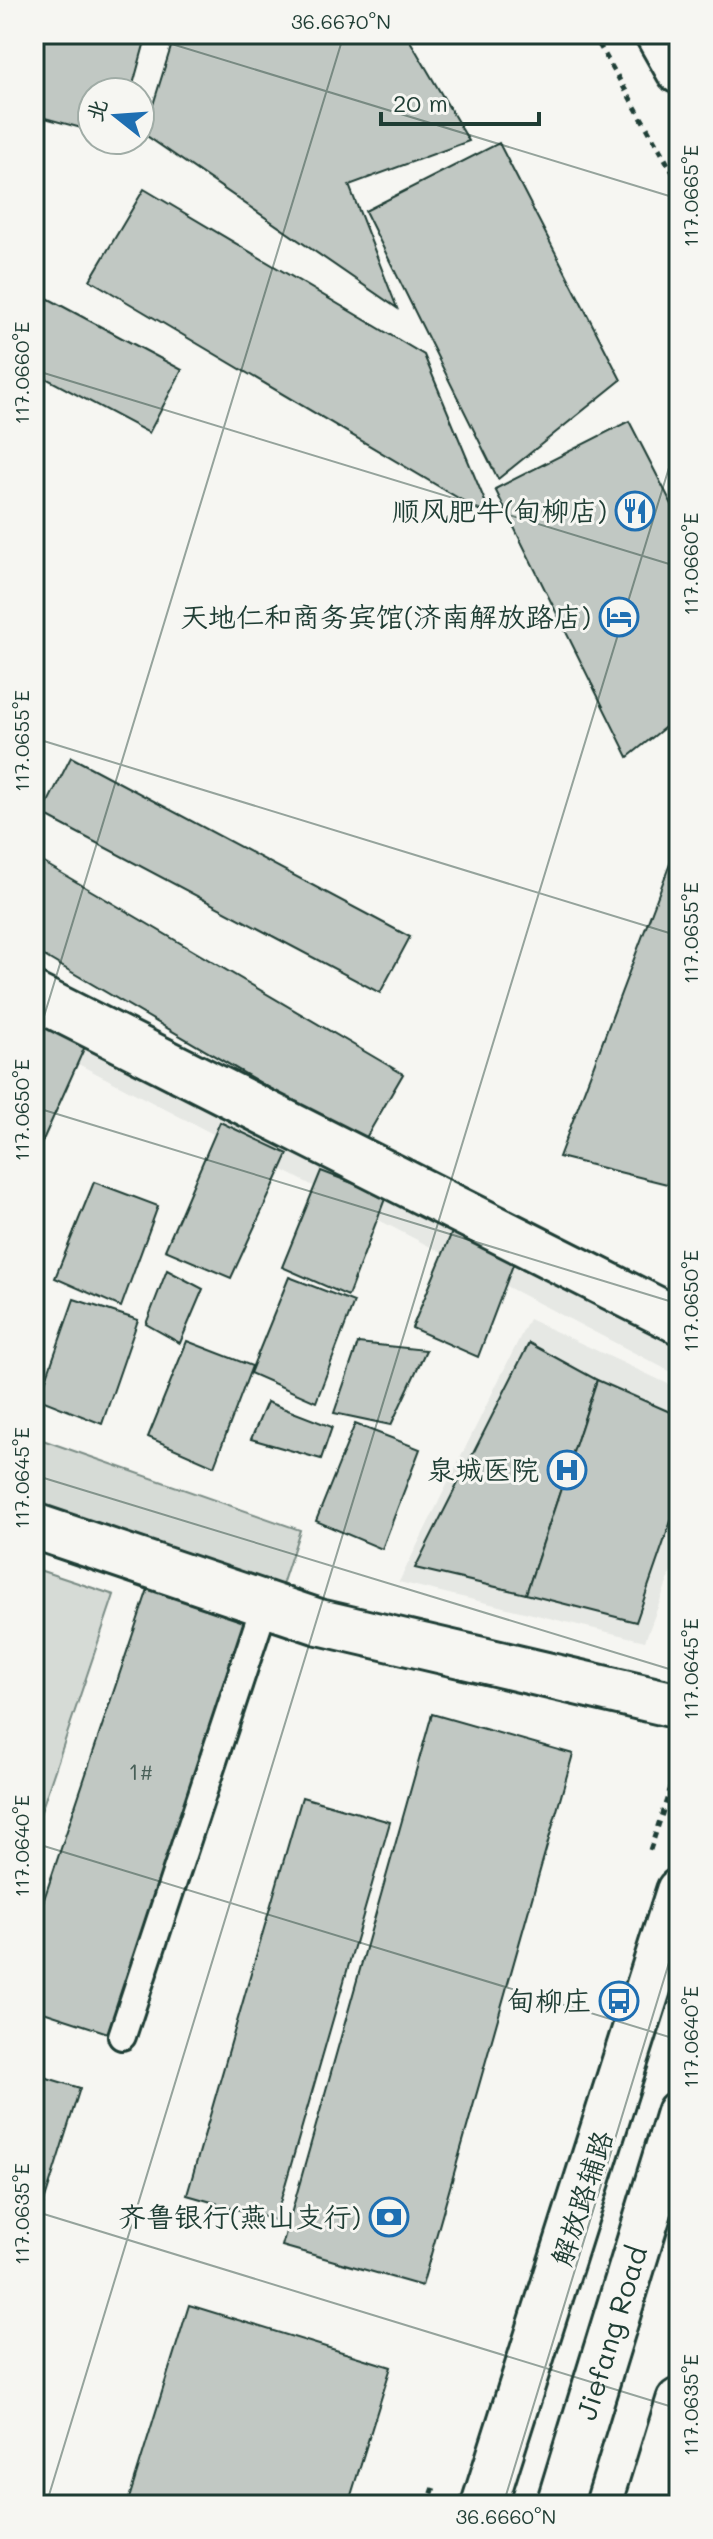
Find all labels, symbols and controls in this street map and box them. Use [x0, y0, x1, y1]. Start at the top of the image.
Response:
text: 36.6670°N [291, 8, 391, 34]
north arrow [76, 76, 156, 156]
scale bar [381, 76, 539, 126]
text: 20 m [393, 87, 448, 118]
text: 北 [79, 95, 113, 125]
text: 117.0665°E [677, 145, 703, 247]
text: 117.0660°E [8, 322, 34, 424]
restaurant icon: 顺风肥牛(甸柳店) [614, 490, 656, 532]
place label: 顺风肥牛(甸柳店) [392, 492, 607, 528]
text: 117.0660°E [677, 513, 703, 615]
hotel icon: 天地仁和商务宾馆(济南解放路店) [598, 596, 640, 638]
place label: 天地仁和商务宾馆(济南解放路店) [180, 598, 591, 634]
text: 117.0655°E [8, 690, 34, 792]
text: 117.0655°E [677, 882, 703, 984]
text: 117.0650°E [8, 1059, 34, 1161]
text: 117.0650°E [677, 1250, 703, 1352]
text: 117.0645°E [8, 1427, 34, 1529]
hospital icon: 泉城医院 [546, 1449, 588, 1491]
place label: 泉城医院 [427, 1451, 539, 1487]
text: 117.0645°E [677, 1618, 703, 1720]
house number: 1# [128, 1755, 154, 1786]
text: 117.0640°E [8, 1795, 34, 1897]
bus stop icon: 甸柳庄 [598, 1980, 640, 2022]
place label: 甸柳庄 [507, 1982, 591, 2018]
text: 117.0640°E [677, 1986, 703, 2088]
street label: 解放路辅路 [542, 2126, 620, 2270]
text: 117.0635°E [8, 2163, 34, 2265]
bank icon: 齐鲁银行(燕山支行) [368, 2196, 410, 2238]
place label: 齐鲁银行(燕山支行) [118, 2198, 361, 2234]
street label: Jiefang Road [567, 2241, 654, 2424]
text: 117.0635°E [677, 2354, 703, 2456]
text: 36.6660°N [456, 2503, 556, 2529]

